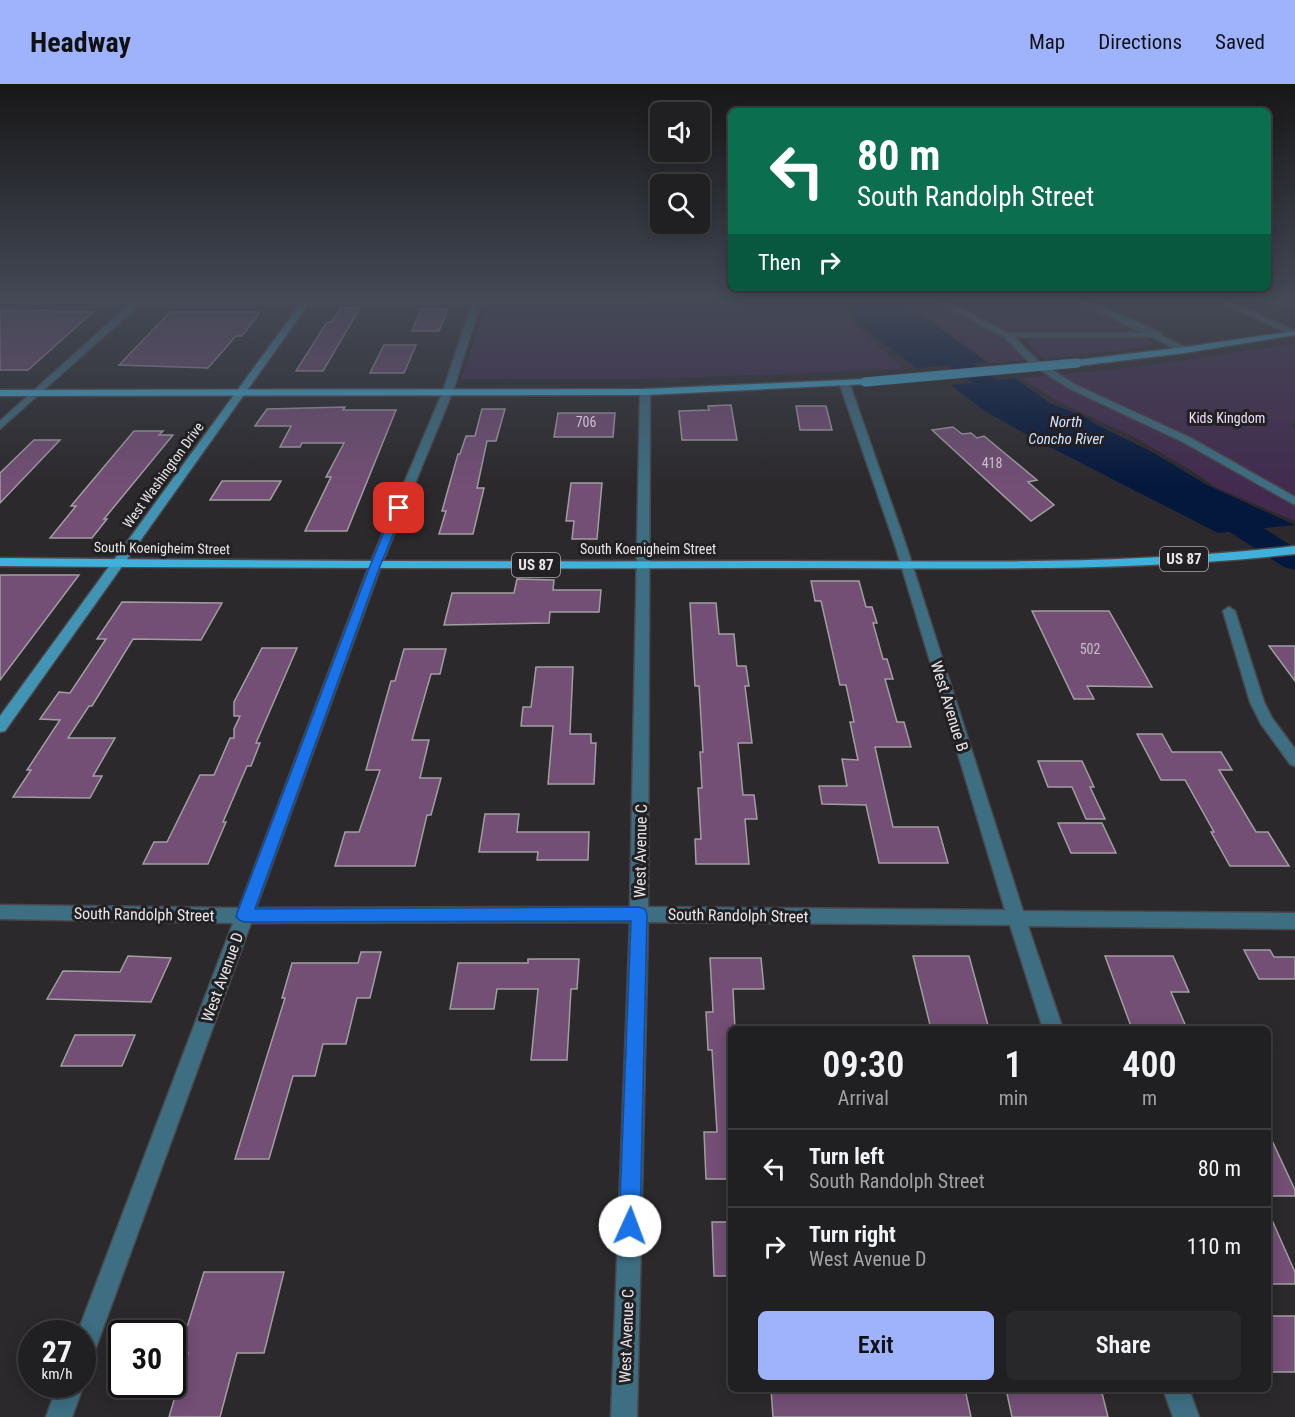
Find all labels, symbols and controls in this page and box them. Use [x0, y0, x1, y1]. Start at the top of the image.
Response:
text: Headway [30, 26, 131, 59]
text: Map [1029, 30, 1065, 54]
text: Directions [1098, 30, 1182, 54]
text: Saved [1215, 30, 1265, 54]
map controls [650, 102, 710, 234]
button: sound [650, 102, 710, 162]
text: 80 m [857, 131, 940, 180]
icon: left [758, 132, 836, 210]
button: search [650, 174, 710, 234]
text: South Randolph Street [857, 181, 1094, 213]
icon: right [813, 246, 846, 279]
text: Then [758, 250, 801, 275]
park label: Kids Kingdom [1189, 410, 1265, 426]
water label: North Concho River [1028, 413, 1104, 448]
house number: 706 [576, 414, 596, 430]
street label: West Washington Drive [119, 419, 207, 531]
house number: 418 [982, 455, 1002, 471]
pin [373, 482, 424, 533]
icon: arrive [382, 491, 415, 524]
street label: South Koenigheim Street [94, 539, 230, 557]
street label: South Koenigheim Street [580, 541, 716, 557]
road number: US 87 [1160, 547, 1208, 571]
road number: US 87 [512, 553, 560, 577]
house number: 502 [1080, 641, 1100, 657]
street label: West Avenue B [927, 659, 972, 754]
street label: West Avenue C [630, 804, 651, 898]
street label: South Randolph Street [74, 904, 215, 925]
street label: South Randolph Street [668, 905, 809, 926]
street label: West Avenue D [197, 930, 247, 1025]
text: 09:30 [822, 1044, 904, 1086]
text: 1 [1004, 1044, 1022, 1086]
text: 400 [1122, 1044, 1177, 1086]
text: Arrival [838, 1086, 889, 1110]
text: min [999, 1086, 1028, 1110]
text: m [1142, 1086, 1157, 1110]
text: Turn left [809, 1144, 884, 1169]
icon: left [758, 1152, 791, 1185]
text: 80 m [1198, 1156, 1241, 1181]
text: South Randolph Street [809, 1169, 985, 1193]
position arrow [598, 1194, 662, 1258]
text: Turn right [809, 1222, 896, 1247]
icon: right [758, 1230, 791, 1263]
text: 110 m [1187, 1234, 1241, 1259]
text: West Avenue D [809, 1247, 927, 1271]
street label: West Avenue C [615, 1289, 638, 1383]
button: Exit [758, 1311, 994, 1380]
button: Share [1006, 1311, 1241, 1380]
speed limit sign: 30 [108, 1320, 186, 1398]
text: 27 [42, 1334, 72, 1369]
text: km/h [42, 1365, 72, 1383]

